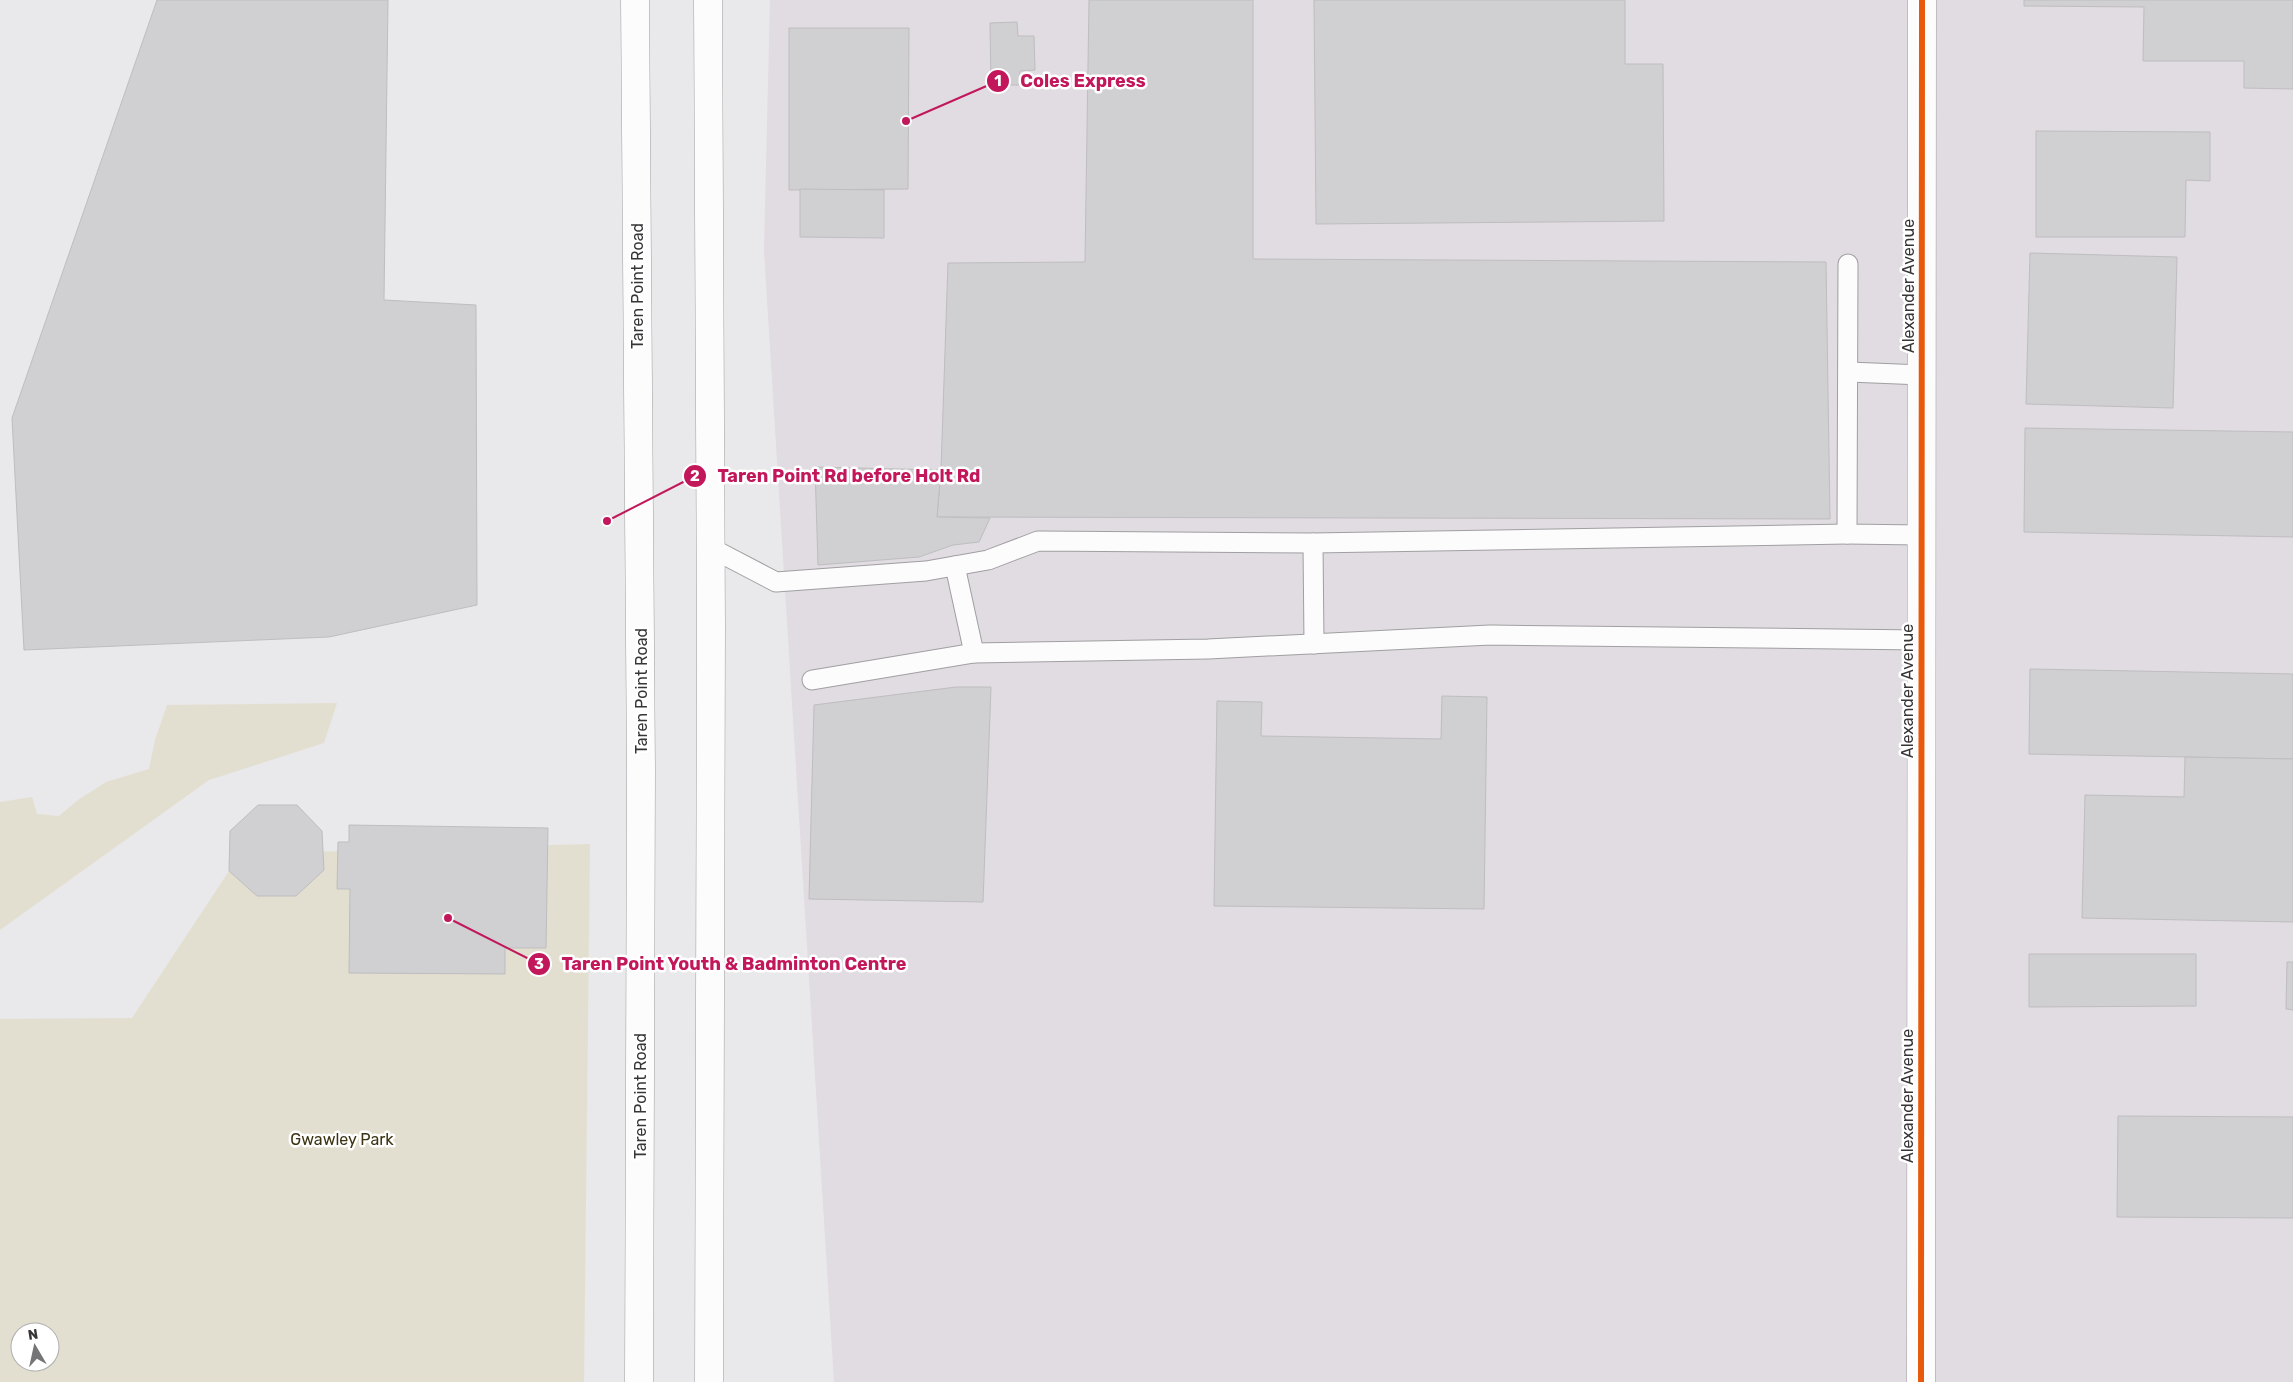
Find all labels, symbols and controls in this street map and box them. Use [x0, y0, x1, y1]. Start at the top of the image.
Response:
callout: Coles Express [986, 64, 1156, 97]
text: Coles Express [1020, 70, 1146, 92]
text: 1 [994, 72, 1002, 90]
street label: Alexander Avenue [1899, 219, 1918, 353]
street label: Taren Point Road [628, 223, 647, 349]
callout: Taren Point Rd before Holt Rd [682, 460, 990, 493]
text: Taren Point Rd before Holt Rd [718, 465, 980, 487]
text: 2 [690, 467, 700, 485]
street label: Alexander Avenue [1898, 624, 1917, 758]
street label: Taren Point Road [632, 628, 651, 754]
callout: Taren Point Youth & Badminton Centre [527, 947, 917, 980]
text: Taren Point Youth & Badminton Centre [562, 953, 907, 975]
text: 3 [534, 955, 544, 973]
street label: Alexander Avenue [1898, 1029, 1917, 1163]
street label: Taren Point Road [631, 1033, 650, 1159]
park label: Gwawley Park [290, 1130, 394, 1149]
north arrow [10, 1322, 60, 1372]
text: N [27, 1325, 39, 1344]

